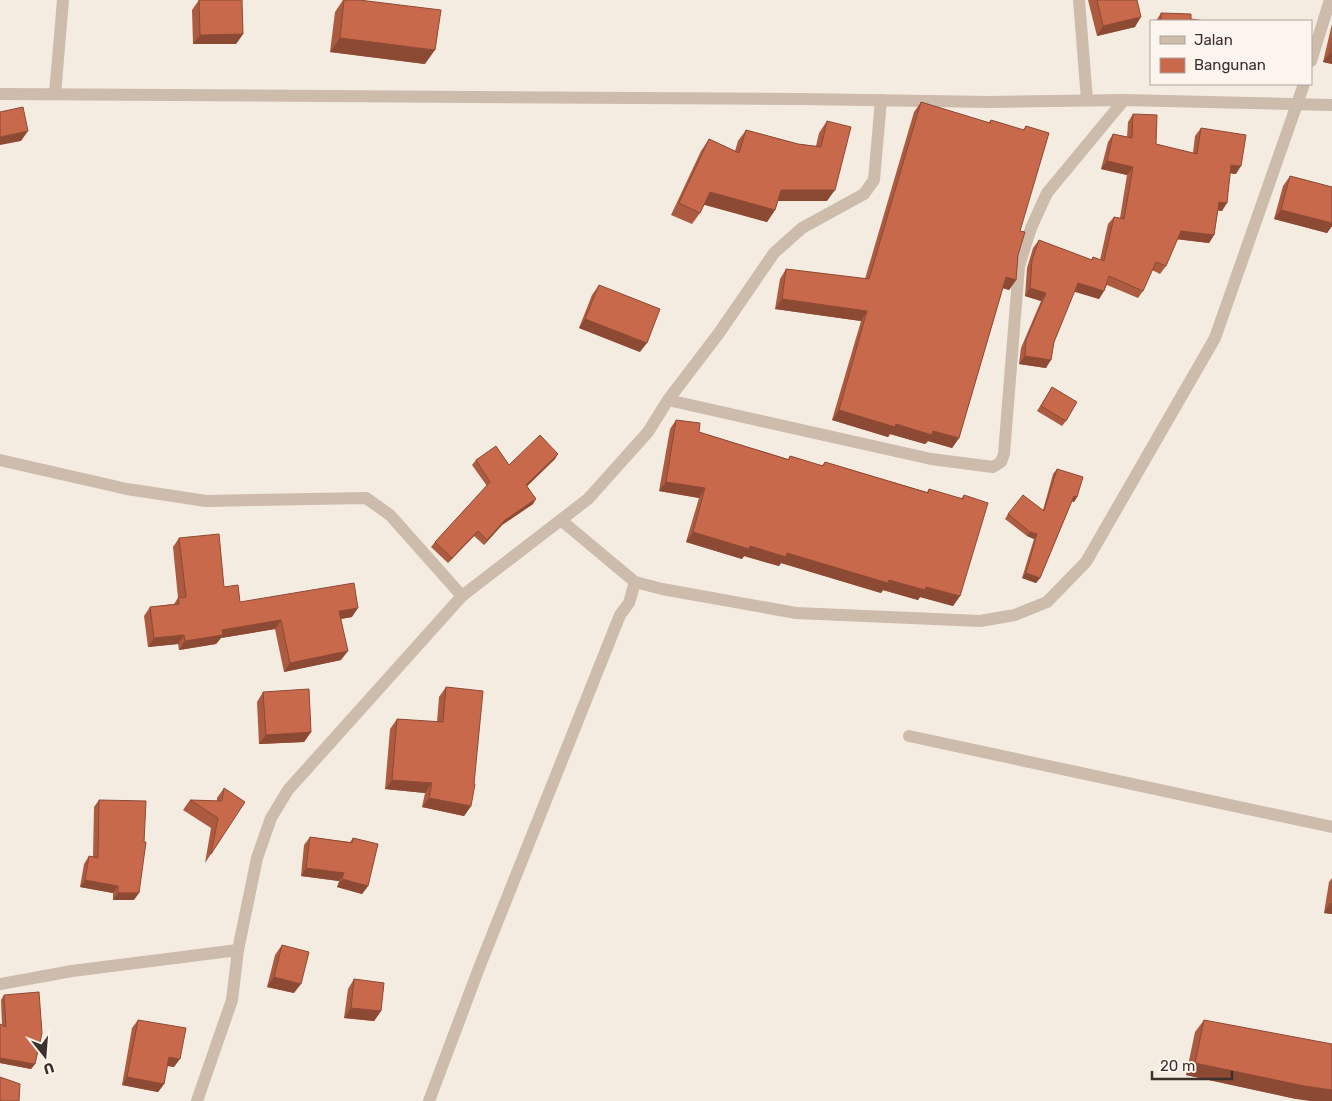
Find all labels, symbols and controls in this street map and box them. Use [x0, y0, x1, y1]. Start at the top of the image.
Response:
legend [1150, 20, 1312, 85]
text: Jalan [1194, 31, 1233, 49]
text: Bangunan [1194, 56, 1266, 74]
north arrow [20, 1031, 70, 1081]
scale bar [1152, 1048, 1232, 1080]
text: 20 m [1160, 1057, 1195, 1075]
text: U [41, 1058, 56, 1078]

